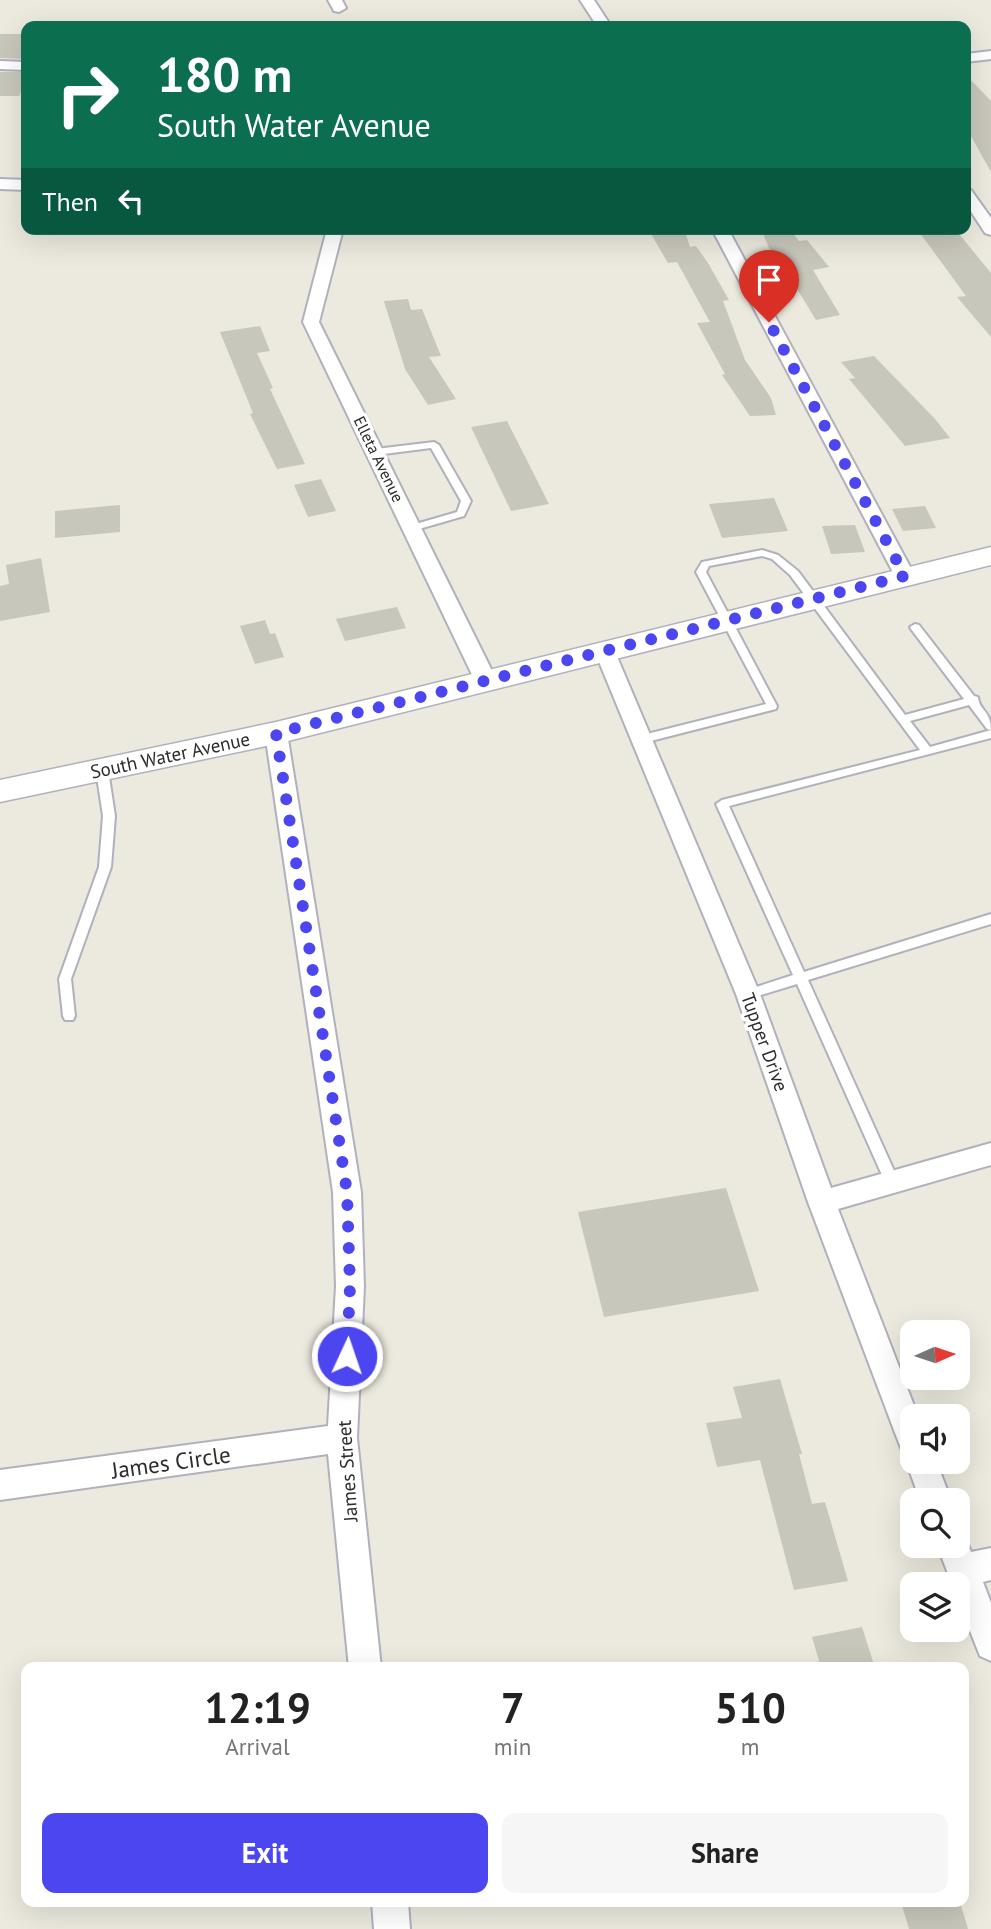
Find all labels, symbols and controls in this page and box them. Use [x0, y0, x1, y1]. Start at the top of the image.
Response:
text: 180 m [157, 42, 292, 106]
icon: right [42, 49, 133, 140]
text: South Water Avenue [157, 104, 431, 146]
icon: left [112, 182, 150, 220]
text: Then [42, 185, 98, 218]
pin [739, 250, 799, 322]
icon: arrive [750, 261, 788, 299]
street label: Elleta Avenue [350, 413, 408, 505]
street label: South Water Avenue [88, 726, 252, 784]
street label: Tupper Drive [736, 989, 794, 1095]
position arrow [310, 1319, 384, 1393]
north arrow [900, 1320, 970, 1390]
map controls [900, 1320, 970, 1642]
button: sound [900, 1404, 970, 1474]
street label: James Street [331, 1419, 363, 1524]
street label: James Circle [108, 1439, 233, 1485]
button: search [900, 1488, 970, 1558]
button: layers [900, 1572, 970, 1642]
text: 12:19 [204, 1680, 311, 1735]
text: 7 [501, 1680, 524, 1735]
text: 510 [714, 1680, 786, 1735]
text: Arrival [225, 1732, 290, 1761]
text: min [494, 1732, 531, 1761]
text: m [741, 1732, 759, 1761]
button: Exit [42, 1813, 488, 1893]
button: Share [502, 1813, 948, 1893]

